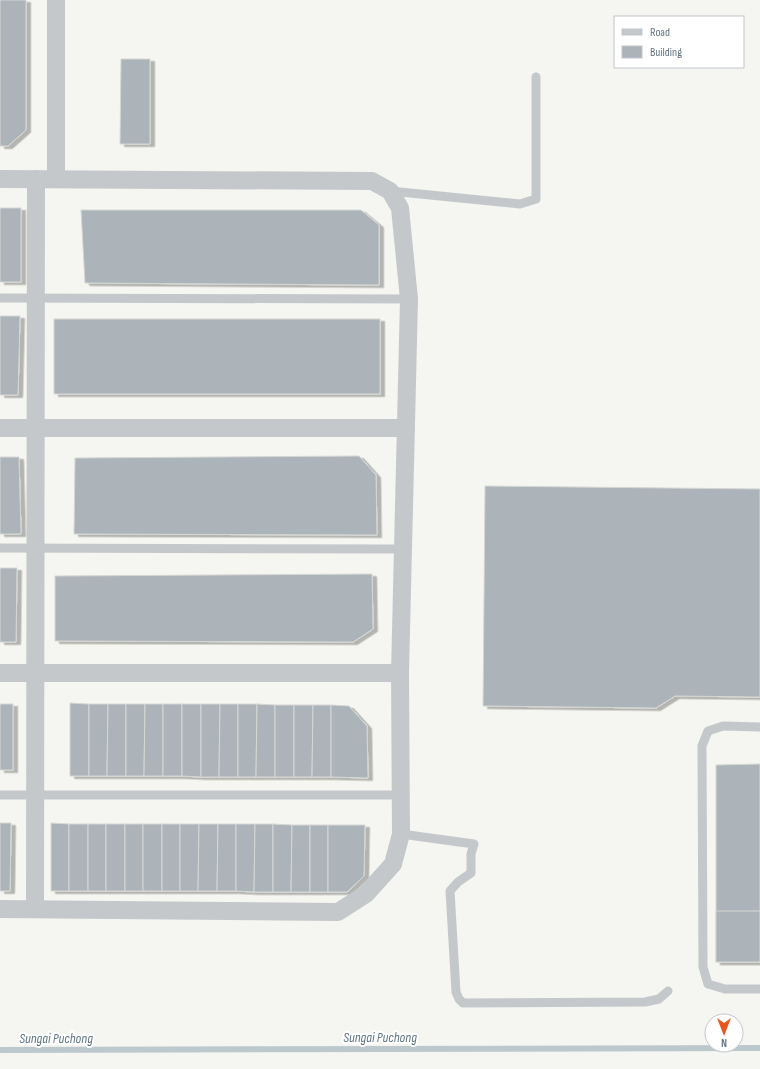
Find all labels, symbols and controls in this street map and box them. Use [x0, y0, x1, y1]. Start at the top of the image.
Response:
legend [614, 16, 744, 68]
text: Road [650, 25, 670, 40]
text: Building [650, 45, 682, 60]
north arrow [704, 1013, 744, 1053]
water label: Sungai Puchong [343, 1029, 417, 1046]
water label: Sungai Puchong [19, 1030, 93, 1047]
text: N [721, 1036, 727, 1049]

